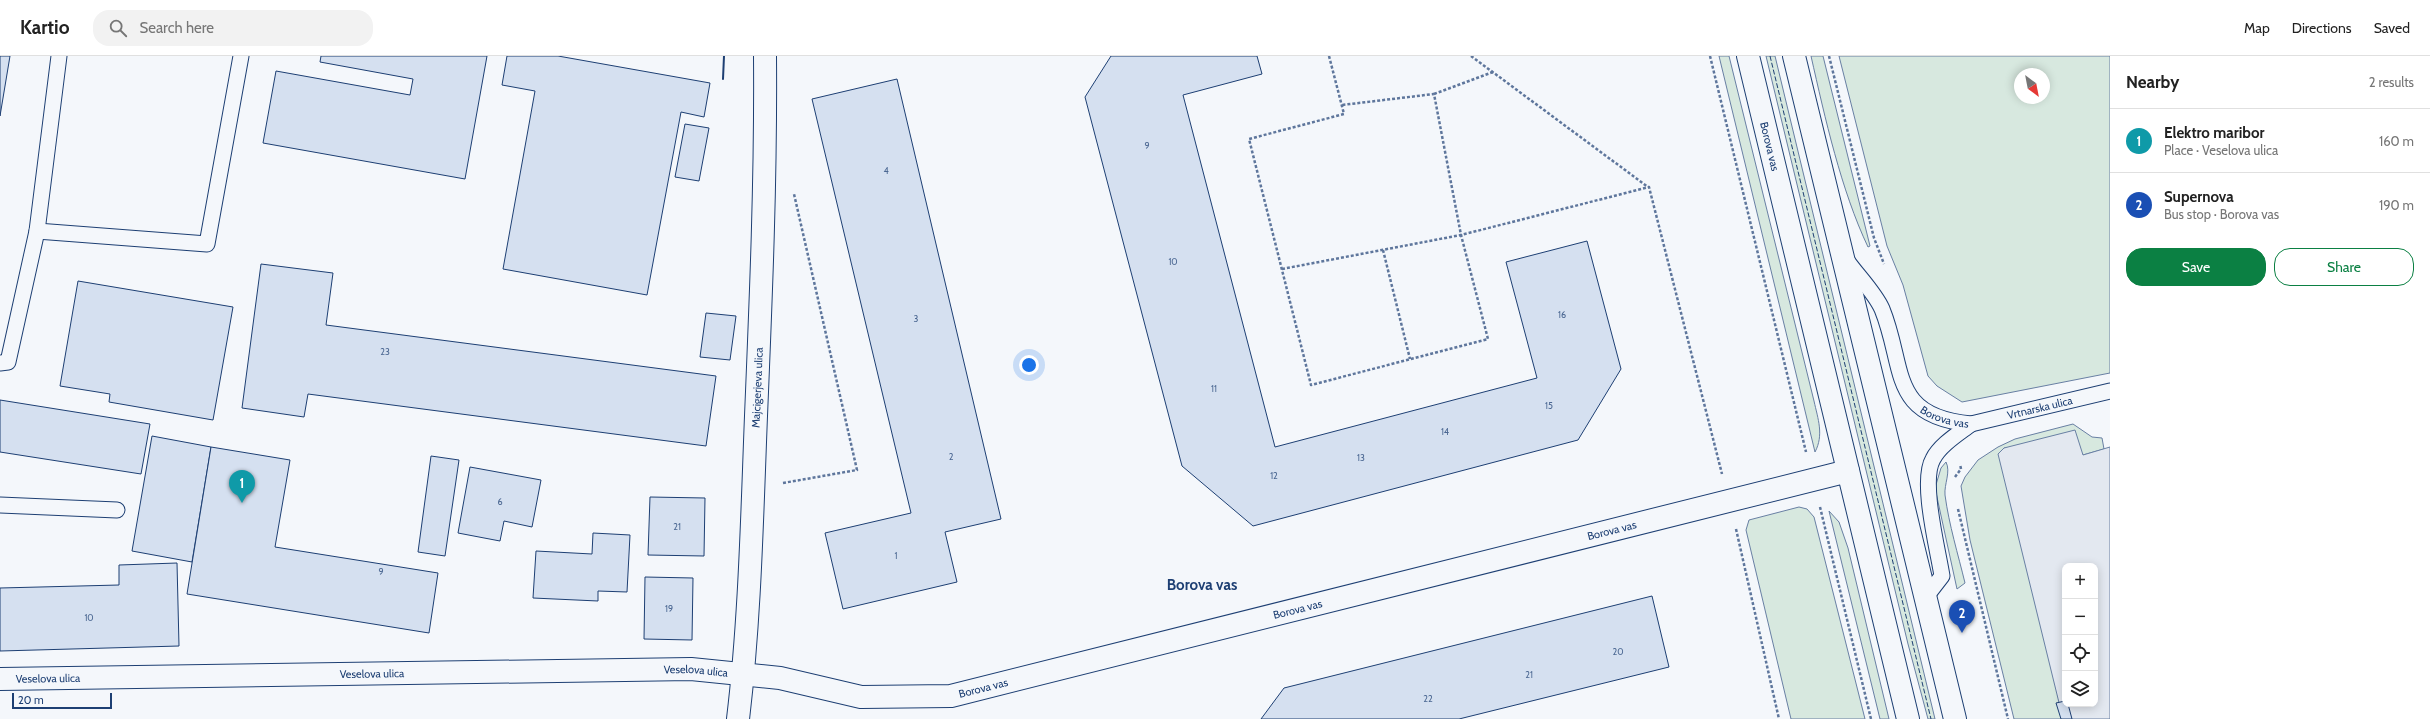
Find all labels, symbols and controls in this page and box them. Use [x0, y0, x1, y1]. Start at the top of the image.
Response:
search box [93, 10, 373, 46]
text: Kartio [20, 16, 69, 39]
icon: search [107, 17, 129, 39]
text: Search here [139, 19, 214, 37]
text: Map [2244, 19, 2270, 37]
text: Directions [2292, 19, 2352, 37]
text: Saved [2374, 19, 2410, 37]
north arrow [2014, 68, 2050, 104]
text: Nearby [2126, 72, 2179, 92]
text: 2 results [2369, 74, 2414, 90]
street label: Borova vas [1757, 120, 1783, 173]
text: Elektro maribor [2164, 124, 2264, 142]
text: 1 [2137, 133, 2141, 149]
text: 160 m [2379, 133, 2414, 149]
house number: 9 [1144, 140, 1150, 151]
text: Place · Veselova ulica [2164, 142, 2278, 158]
house number: 4 [883, 165, 889, 176]
text: Supernova [2164, 188, 2234, 206]
text: 2 [2136, 197, 2142, 213]
text: 190 m [2379, 197, 2414, 213]
text: Bus stop · Borova vas [2164, 206, 2279, 222]
button: Save [2126, 248, 2266, 286]
button: Share [2274, 248, 2414, 286]
house number: 10 [1168, 256, 1178, 267]
house number: 16 [1558, 309, 1566, 320]
house number: 3 [914, 313, 919, 324]
house number: 23 [380, 346, 390, 357]
street label: Majcigerjeva ulica [749, 346, 766, 428]
your location [1019, 355, 1039, 375]
house number: 11 [1211, 383, 1217, 394]
street label: Vrtnarska ulica [2006, 393, 2075, 422]
house number: 15 [1545, 400, 1553, 411]
street label: Borova vas [1918, 403, 1970, 431]
house number: 14 [1441, 426, 1449, 437]
house number: 2 [949, 451, 954, 462]
house number: 13 [1357, 452, 1365, 463]
pin: 1 [229, 470, 255, 503]
house number: 12 [1270, 470, 1278, 481]
house number: 6 [497, 496, 503, 507]
street label: Borova vas [1586, 517, 1638, 543]
house number: 21 [673, 521, 681, 532]
house number: 1 [895, 550, 898, 561]
map controls [2062, 563, 2098, 707]
button: + [2062, 563, 2098, 599]
house number: 9 [378, 566, 384, 577]
district label: Borova vas [1167, 576, 1237, 594]
street label: Borova vas [1271, 596, 1324, 622]
button: − [2062, 599, 2098, 635]
pin: 2 [1949, 600, 1975, 633]
house number: 19 [665, 603, 673, 614]
house number: 10 [84, 612, 94, 623]
button: locate [2062, 635, 2098, 671]
house number: 20 [1613, 646, 1624, 657]
street label: Veselova ulica [664, 662, 729, 680]
street label: Veselova ulica [340, 666, 405, 681]
house number: 21 [1525, 669, 1533, 680]
street label: Veselova ulica [16, 671, 81, 686]
button: layers [2062, 671, 2098, 707]
street label: Borova vas [957, 675, 1010, 701]
scale bar [12, 691, 112, 710]
text: 20 m [18, 693, 44, 707]
house number: 22 [1423, 693, 1433, 704]

